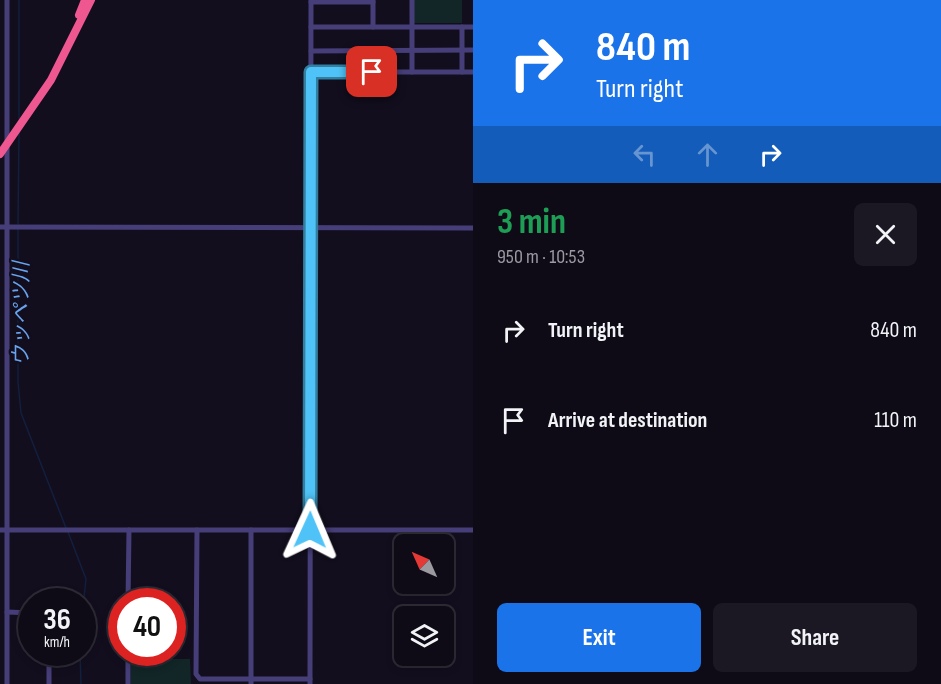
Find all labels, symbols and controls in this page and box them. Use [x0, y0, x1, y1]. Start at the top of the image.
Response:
text: 840 m [596, 22, 690, 73]
icon: right [497, 24, 575, 102]
pin [346, 46, 397, 97]
icon: arrive [355, 55, 388, 88]
text: Turn right [596, 73, 683, 105]
icon: left [628, 138, 661, 171]
icon: ahead [691, 138, 724, 171]
icon: right [754, 138, 787, 171]
text: 3 min [497, 201, 566, 244]
button: close [854, 203, 917, 266]
text: 950 m · 10:53 [497, 245, 585, 269]
water label: ウッペツ川 [9, 260, 34, 367]
icon: right [497, 314, 530, 347]
text: Turn right [548, 317, 624, 344]
text: 840 m [870, 317, 917, 344]
icon: arrive [497, 404, 530, 437]
text: Arrive at destination [548, 407, 707, 434]
text: 110 m [874, 407, 917, 434]
position arrow [278, 498, 342, 562]
north arrow [394, 534, 454, 594]
map controls [394, 534, 454, 666]
speed limit sign: 40 [108, 588, 186, 666]
text: 36 [43, 602, 71, 638]
button: Exit [497, 603, 701, 672]
button: Share [713, 603, 917, 672]
button: layers [394, 606, 454, 666]
text: km/h [44, 633, 70, 652]

